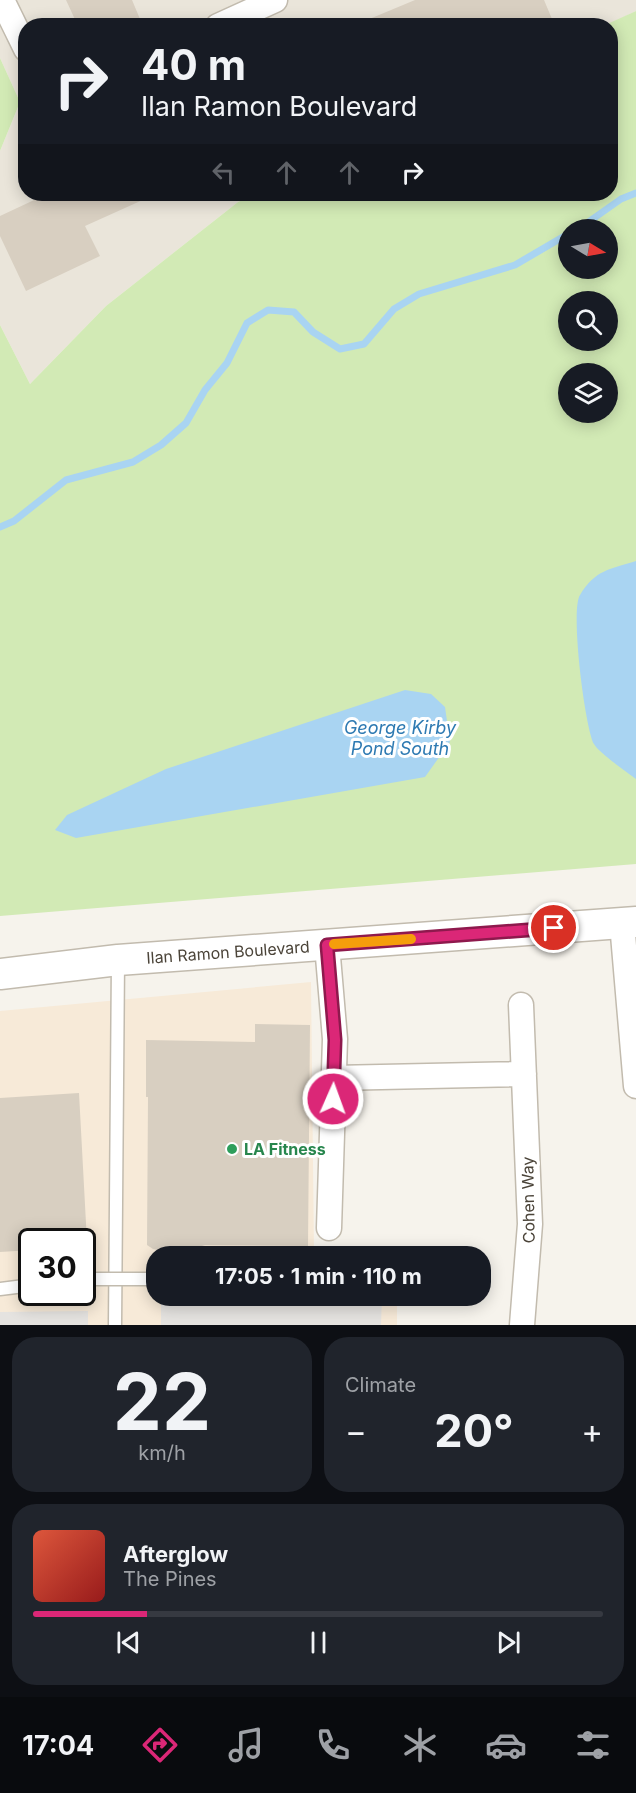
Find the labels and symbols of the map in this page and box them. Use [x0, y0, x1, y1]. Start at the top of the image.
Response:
north arrow [558, 219, 618, 279]
water label: George Kirby Pond South [344, 717, 457, 759]
pin [528, 902, 579, 953]
street label: Ilan Ramon Boulevard [146, 936, 310, 968]
position arrow [301, 1067, 365, 1131]
place label: LA Fitness [244, 1139, 326, 1159]
marker: LA Fitness [225, 1142, 239, 1156]
street label: Cohen Way [517, 1156, 539, 1244]
speed limit sign: 30 [18, 1228, 96, 1306]

